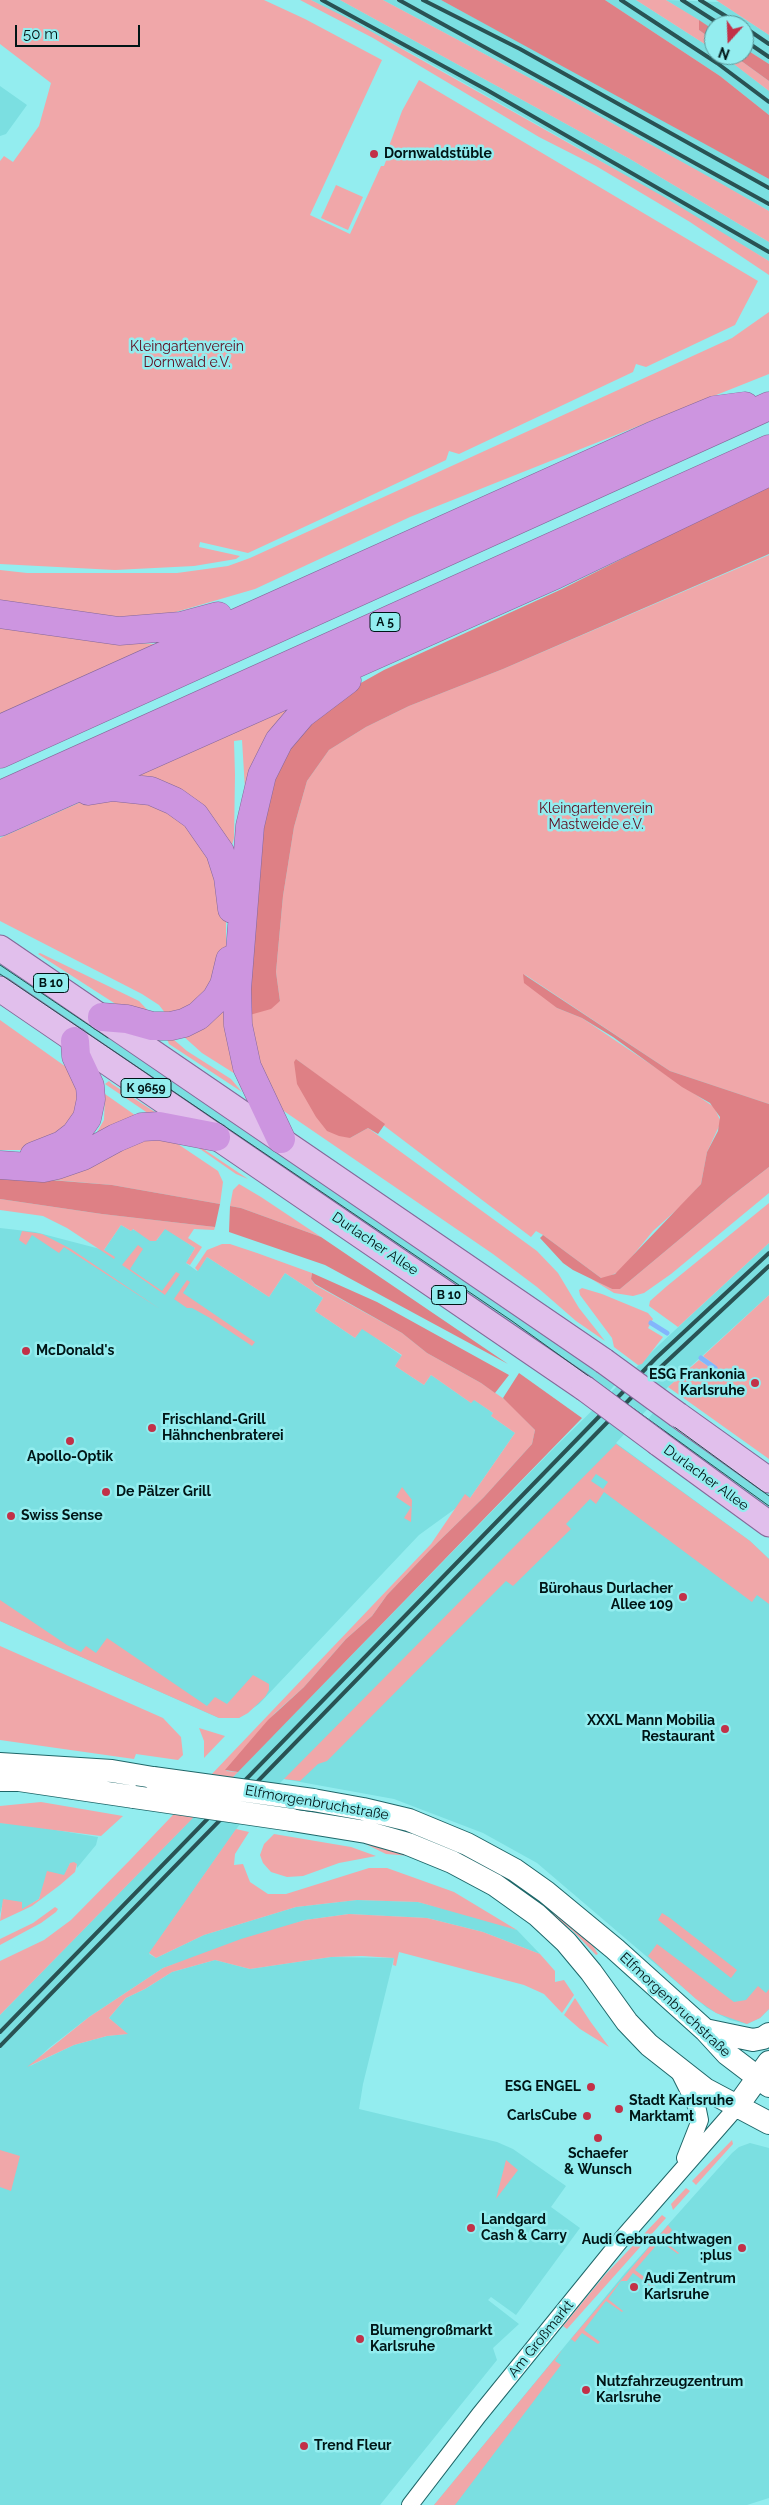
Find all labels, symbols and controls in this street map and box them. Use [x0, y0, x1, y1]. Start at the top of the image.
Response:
scale bar [18, 15, 142, 47]
north arrow [704, 15, 754, 65]
text: 50 m [23, 25, 58, 43]
text: N [716, 44, 732, 63]
place label: Dornwaldstüble [384, 146, 492, 162]
marker: Dornwaldstüble [368, 148, 380, 160]
park label: Kleingartenverein Dornwald e.V. [130, 339, 244, 372]
road number: A 5 [370, 612, 400, 632]
park label: Kleingartenverein Mastweide e.V. [539, 801, 653, 834]
road number: B 10 [34, 974, 68, 992]
road number: K 9659 [121, 1078, 171, 1098]
street label: Durlacher Allee [329, 1209, 421, 1279]
road number: B 10 [432, 1286, 466, 1304]
place label: McDonald's [36, 1343, 114, 1359]
marker: McDonald's [20, 1345, 32, 1357]
place label: ESG Frankonia Karlsruhe [649, 1367, 745, 1400]
marker: ESG Frankonia Karlsruhe [749, 1377, 761, 1389]
place label: Frischland-Grill Hähnchenbraterei [162, 1412, 284, 1444]
marker: Frischland-Grill Hähnchenbraterei [146, 1422, 158, 1434]
marker: Apollo-Optik [64, 1435, 76, 1447]
street label: Durlacher Allee [660, 1442, 752, 1514]
place label: Apollo-Optik [27, 1449, 113, 1465]
place label: De Pälzer Grill [116, 1484, 211, 1500]
marker: De Pälzer Grill [100, 1486, 112, 1498]
place label: Swiss Sense [21, 1508, 103, 1524]
marker: Swiss Sense [5, 1510, 17, 1522]
place label: Bürohaus Durlacher Allee 109 [539, 1581, 673, 1614]
marker: Bürohaus Durlacher Allee 109 [677, 1591, 689, 1603]
place label: XXXL Mann Mobilia Restaurant [587, 1713, 715, 1745]
marker: XXXL Mann Mobilia Restaurant [719, 1723, 731, 1735]
street label: Elfmorgenbruchstraße [244, 1782, 390, 1824]
street label: Elfmorgenbruchstraße [616, 1949, 734, 2061]
place label: ESG ENGEL [505, 2079, 581, 2095]
marker: ESG ENGEL [585, 2081, 597, 2093]
place label: Stadt Karlsruhe Marktamt [629, 2093, 734, 2126]
marker: Stadt Karlsruhe Marktamt [613, 2103, 625, 2115]
place label: CarlsCube [507, 2108, 577, 2124]
marker: CarlsCube [581, 2110, 593, 2122]
marker: Schaefer & Wunsch [592, 2132, 604, 2144]
place label: Schaefer & Wunsch [564, 2146, 632, 2178]
place label: Landgard Cash & Carry [481, 2212, 567, 2244]
marker: Landgard Cash & Carry [465, 2222, 477, 2234]
place label: Audi Gebrauchtwagen :plus [582, 2232, 732, 2264]
marker: Audi Gebrauchtwagen :plus [736, 2242, 748, 2254]
place label: Audi Zentrum Karlsruhe [644, 2271, 736, 2304]
marker: Audi Zentrum Karlsruhe [628, 2281, 640, 2293]
street label: Am Großmarkt [505, 2297, 577, 2381]
place label: Blumengroßmarkt Karlsruhe [370, 2323, 493, 2356]
marker: Blumengroßmarkt Karlsruhe [354, 2333, 366, 2345]
place label: Nutzfahrzeugzentrum Karlsruhe [596, 2374, 743, 2406]
marker: Nutzfahrzeugzentrum Karlsruhe [580, 2384, 592, 2396]
place label: Trend Fleur [314, 2438, 391, 2454]
marker: Trend Fleur [298, 2440, 310, 2452]

